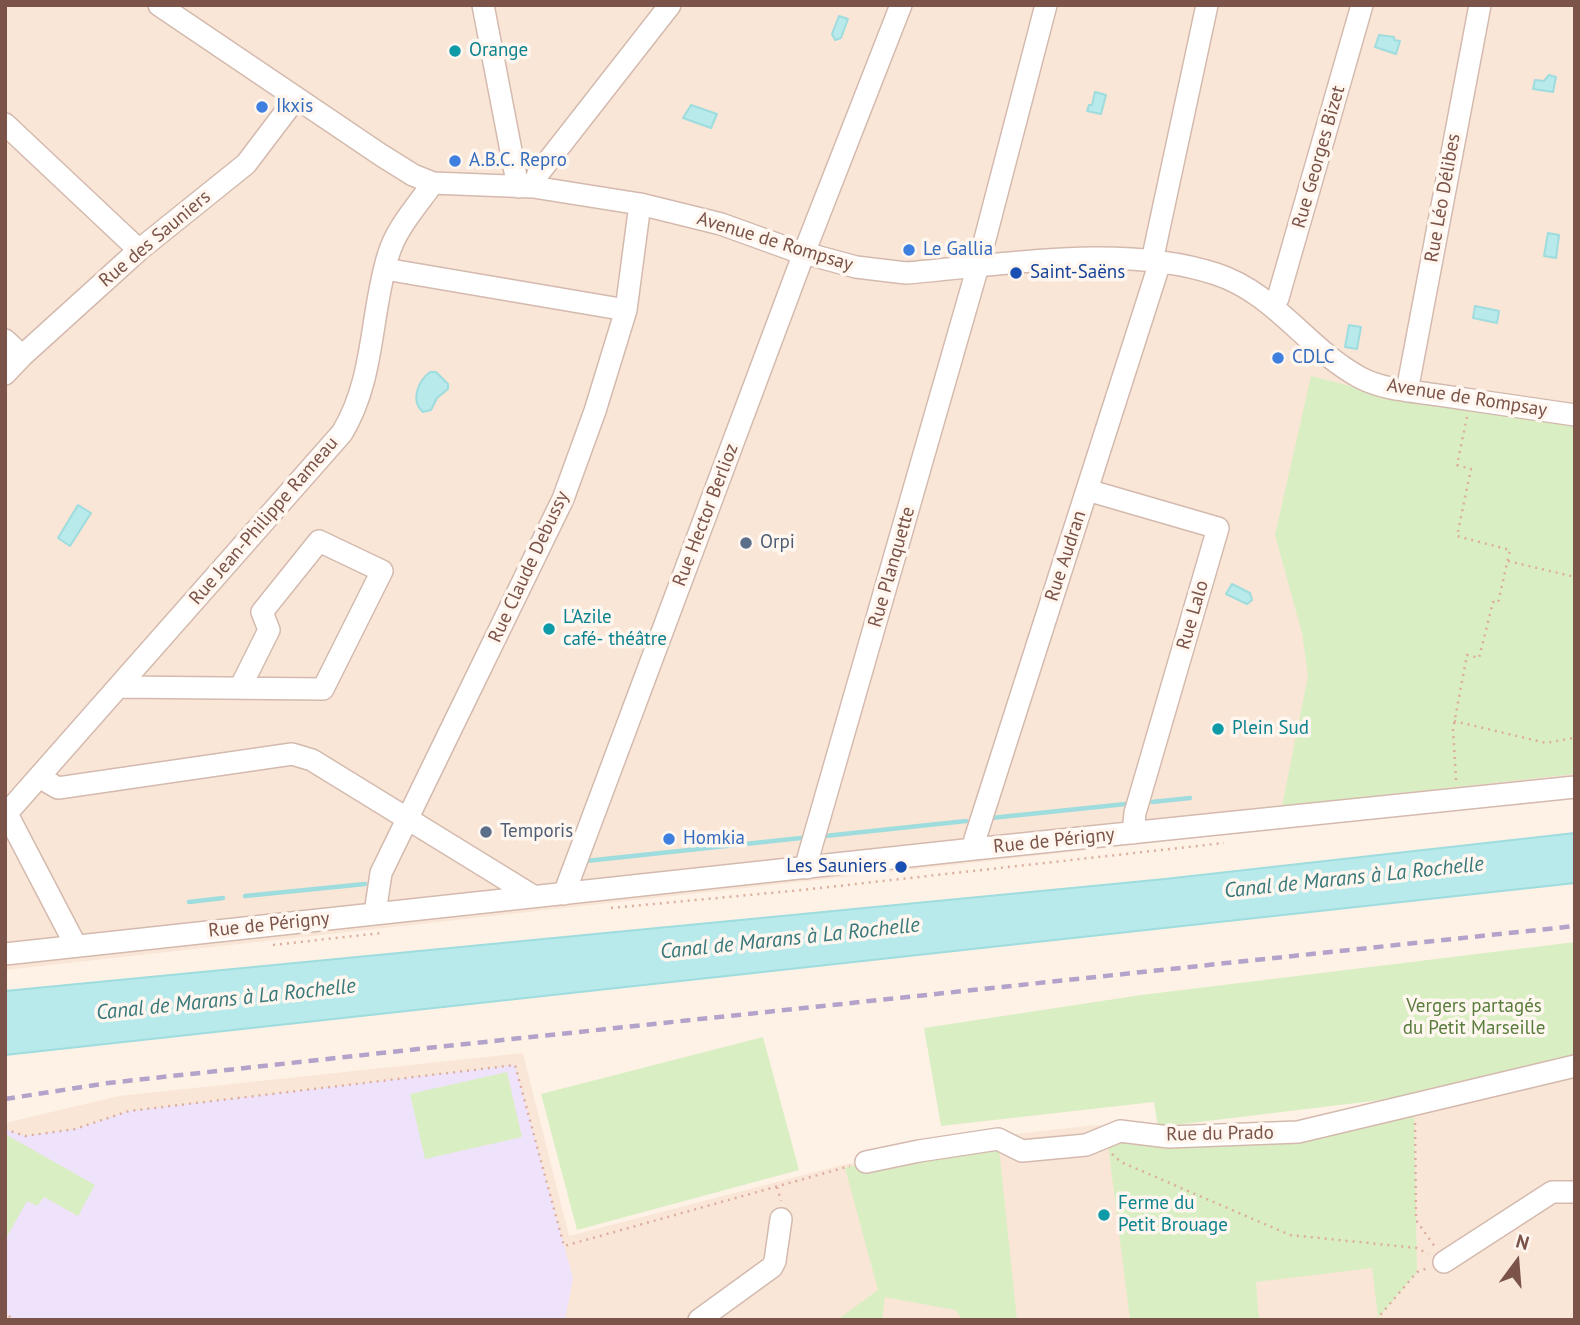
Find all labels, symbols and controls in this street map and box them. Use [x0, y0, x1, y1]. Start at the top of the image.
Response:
place label: Orange [469, 40, 528, 62]
marker: Orange [447, 43, 463, 59]
street label: Rue Georges Bizet [1288, 83, 1350, 231]
place label: Ikxis [276, 96, 313, 118]
marker: Ikxis [254, 99, 270, 115]
street label: Rue Léo Délibes [1420, 132, 1466, 264]
place label: A.B.C. Repro [469, 150, 567, 172]
marker: A.B.C. Repro [447, 153, 463, 169]
street label: Rue des Sauniers [95, 186, 215, 292]
street label: Avenue de Rompsay [694, 207, 856, 277]
place label: Le Gallia [923, 239, 993, 261]
marker: Le Gallia [901, 242, 917, 258]
place label: Saint-Saëns [1030, 262, 1125, 284]
marker: Saint-Saëns [1008, 265, 1024, 281]
place label: CDLC [1292, 347, 1335, 369]
marker: CDLC [1270, 350, 1286, 366]
street label: Avenue de Rompsay [1385, 374, 1549, 422]
street label: Rue Jean-Philippe Rameau [185, 432, 343, 610]
street label: Rue Hector Berlioz [668, 440, 744, 590]
street label: Rue Claude Debussy [484, 488, 574, 646]
street label: Rue Planquette [864, 504, 920, 630]
street label: Rue Audran [1041, 508, 1091, 604]
place label: Orpi [760, 532, 795, 554]
marker: Orpi [738, 535, 754, 551]
street label: Rue Lalo [1172, 578, 1214, 652]
place label: L'Azile café- théâtre [563, 607, 667, 651]
marker: L'Azile café- théâtre [541, 621, 557, 637]
place label: Plein Sud [1232, 718, 1309, 740]
marker: Plein Sud [1210, 721, 1226, 737]
place label: Temporis [500, 821, 573, 843]
street label: Rue de Périgny [992, 823, 1116, 859]
marker: Temporis [478, 824, 494, 840]
place label: Homkia [683, 828, 745, 850]
marker: Homkia [661, 831, 677, 847]
water label: Canal de Marans à La Rochelle [1223, 852, 1485, 904]
place label: Les Sauniers [786, 856, 887, 878]
marker: Les Sauniers [893, 859, 909, 875]
street label: Rue de Périgny [207, 907, 331, 943]
water label: Canal de Marans à La Rochelle [659, 913, 921, 965]
water label: Canal de Marans à La Rochelle [95, 974, 357, 1026]
park label: Vergers partagés du Petit Marseille [1403, 996, 1545, 1040]
street label: Rue du Prado [1166, 1122, 1274, 1146]
place label: Ferme du Petit Brouage [1118, 1193, 1228, 1237]
marker: Ferme du Petit Brouage [1096, 1207, 1112, 1223]
north arrow [1482, 1227, 1552, 1297]
text: N [1513, 1229, 1532, 1255]

